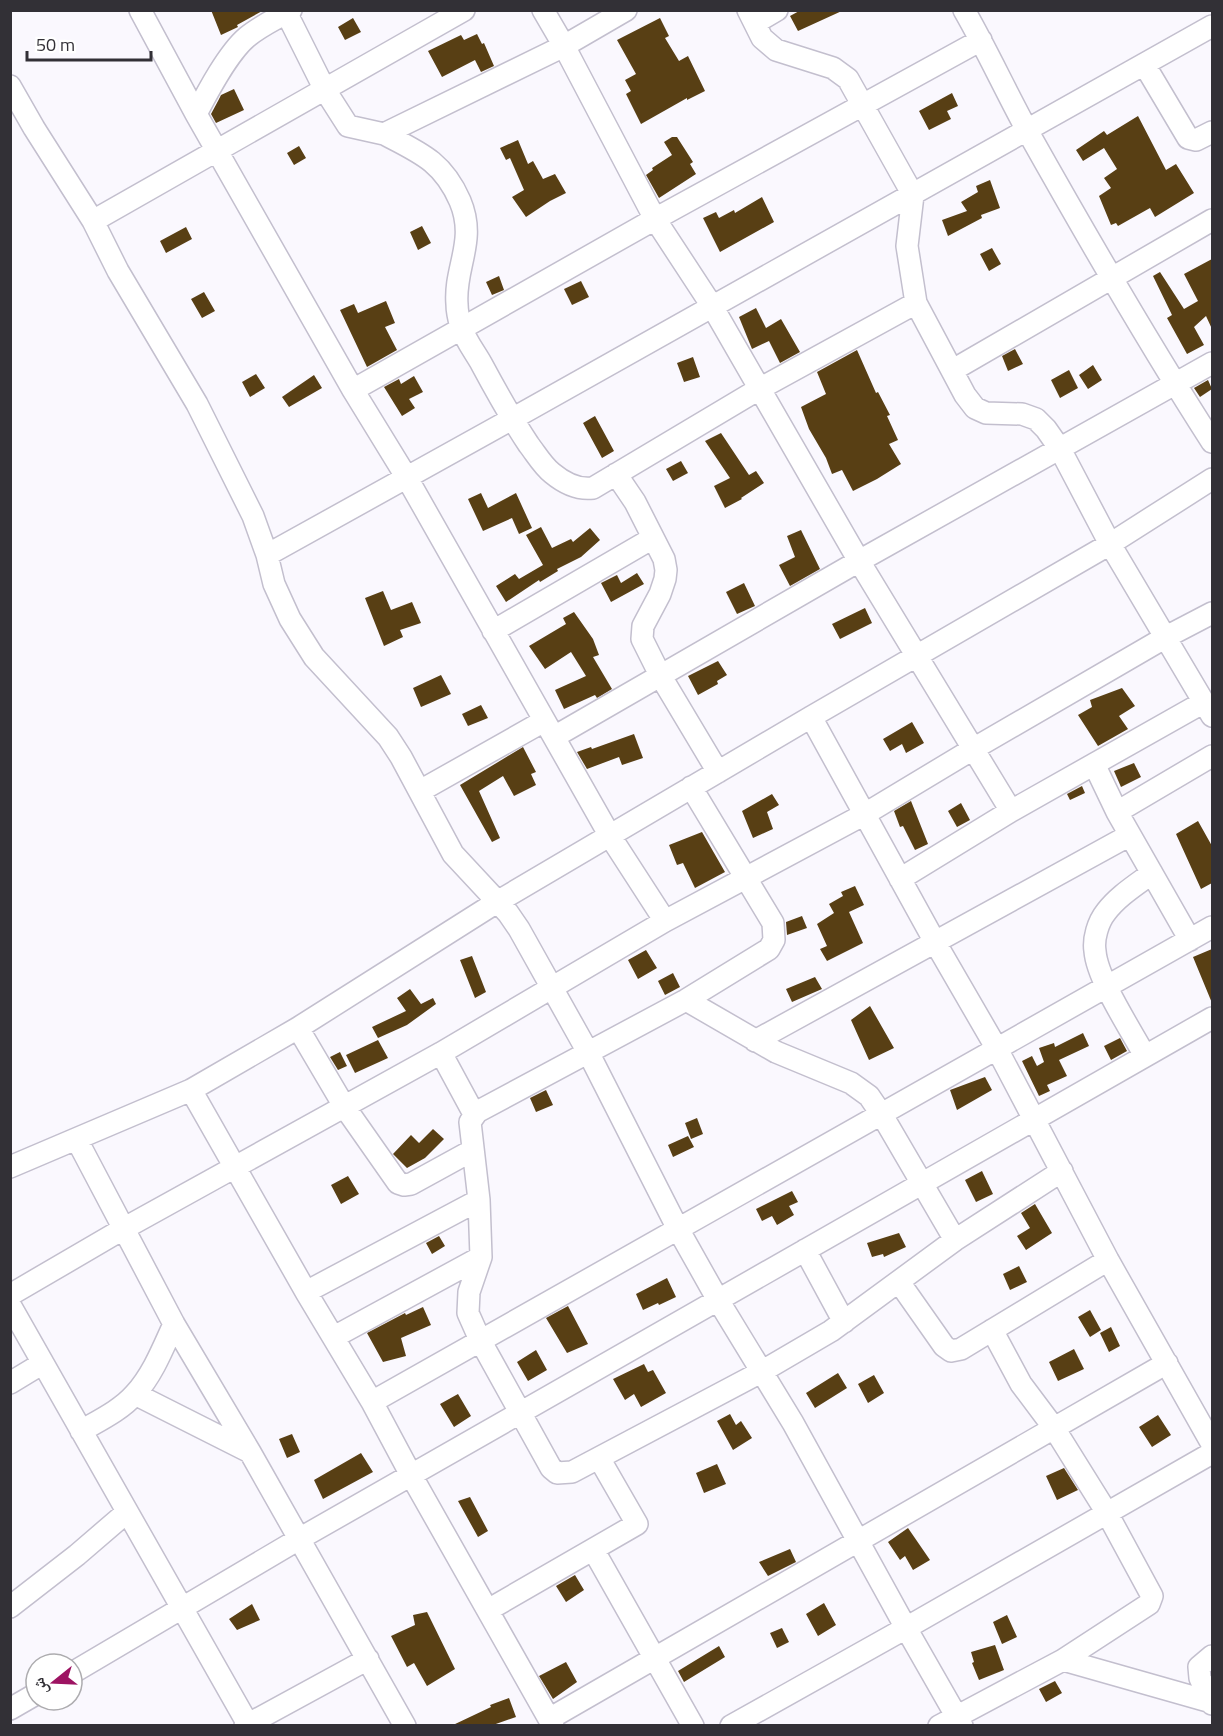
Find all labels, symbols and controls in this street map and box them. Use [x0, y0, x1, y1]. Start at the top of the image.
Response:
scale bar [27, 24, 152, 62]
text: 50 m [36, 31, 75, 58]
north arrow [24, 1652, 84, 1712]
text: ش [26, 1675, 54, 1698]

